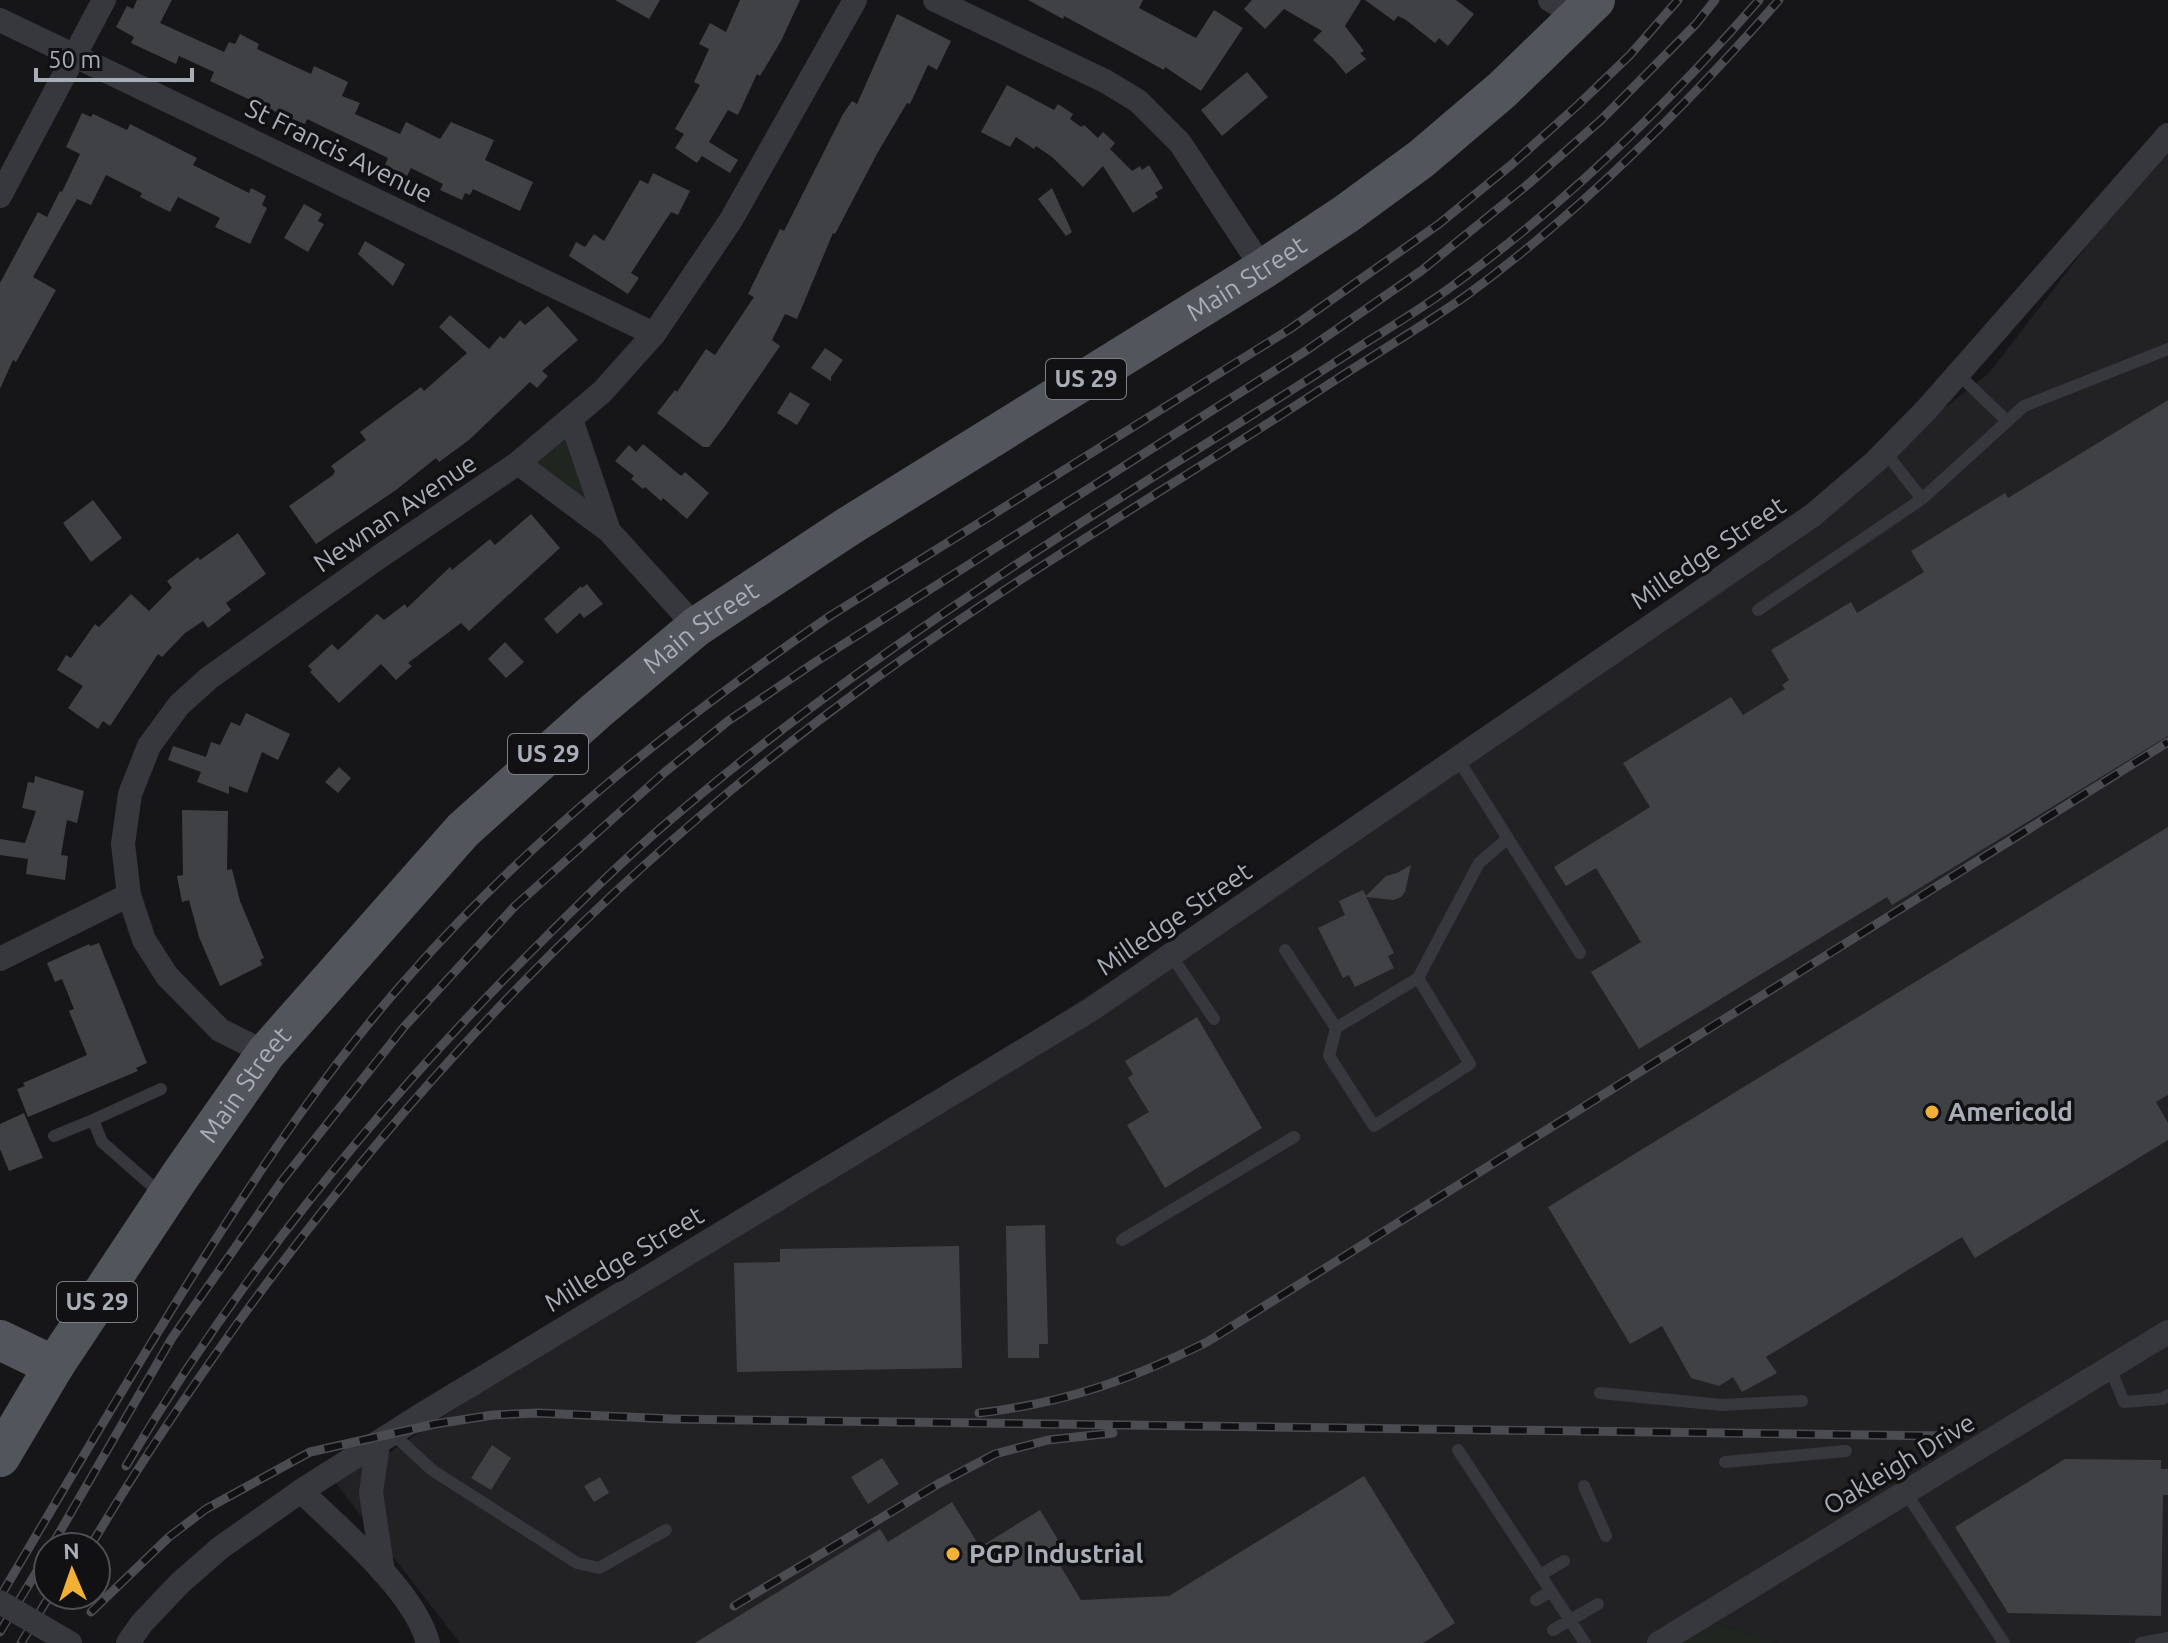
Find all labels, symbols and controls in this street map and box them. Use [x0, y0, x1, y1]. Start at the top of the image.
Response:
scale bar [36, 32, 192, 82]
text: 50 m [48, 46, 101, 73]
street label: St Francis Avenue [241, 93, 437, 208]
street label: Main Street [1181, 230, 1311, 327]
road number: US 29 [1046, 359, 1126, 399]
street label: Newnan Avenue [308, 448, 481, 578]
street label: Milledge Street [1625, 490, 1790, 615]
street label: Main Street [637, 575, 763, 679]
road number: US 29 [508, 734, 588, 774]
street label: Milledge Street [1091, 856, 1256, 981]
street label: Main Street [193, 1021, 296, 1148]
place label: Americold [1948, 1097, 2073, 1126]
marker: Americold [1923, 1103, 1941, 1121]
street label: Milledge Street [539, 1200, 708, 1317]
road number: US 29 [57, 1282, 137, 1322]
street label: Oakleigh Drive [1818, 1407, 1980, 1520]
north arrow [32, 1531, 112, 1611]
text: N [63, 1538, 80, 1563]
place label: PGP Industrial [969, 1539, 1143, 1568]
marker: PGP Industrial [944, 1545, 962, 1563]

